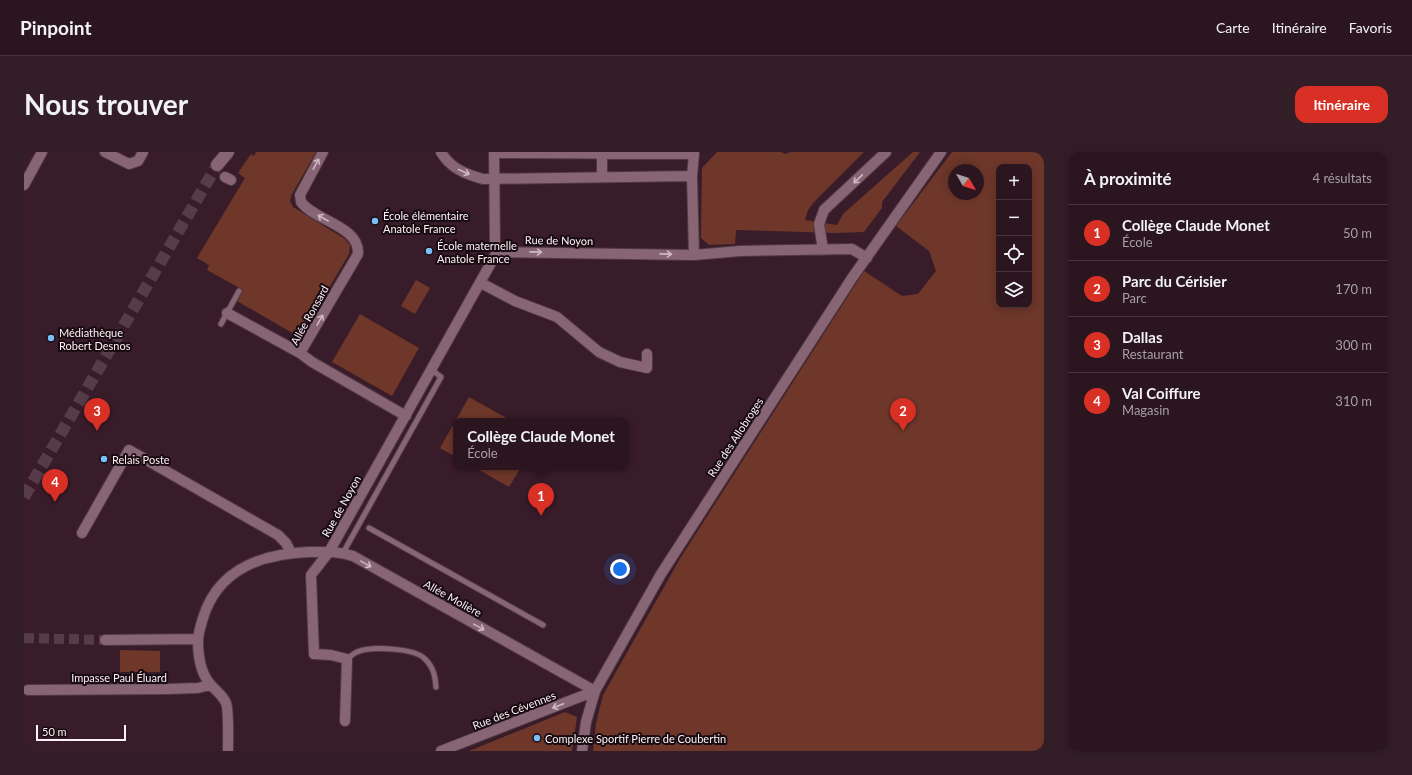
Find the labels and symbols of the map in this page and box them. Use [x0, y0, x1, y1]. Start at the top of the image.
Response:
one-way arrow [313, 158, 321, 170]
north arrow [948, 164, 984, 200]
one-way arrow [457, 169, 469, 176]
one-way arrow [853, 174, 863, 183]
place label: École élémentaire Anatole France [383, 209, 469, 235]
one-way arrow [317, 213, 329, 221]
marker: École élémentaire Anatole France [370, 216, 380, 226]
street label: Rue de Noyon [525, 233, 593, 247]
place label: École maternelle Anatole France [437, 239, 517, 265]
marker: École maternelle Anatole France [424, 246, 434, 256]
one-way arrow [529, 248, 542, 256]
one-way arrow [659, 250, 672, 258]
street label: Allée Ronsard [287, 283, 331, 347]
one-way arrow [316, 315, 324, 326]
place label: Médiathèque Robert Desnos [59, 326, 131, 352]
marker: Médiathèque Robert Desnos [46, 333, 56, 343]
street label: Rue des Allobroges [705, 395, 766, 479]
pin: 3 [84, 398, 110, 431]
pin: 2 [890, 398, 916, 431]
place label: Relais Poste [112, 453, 170, 466]
marker: Relais Poste [99, 454, 109, 464]
pin: 4 [42, 469, 68, 502]
street label: Rue de Noyon [319, 473, 363, 539]
pin: 1 [528, 483, 554, 516]
your location [610, 559, 630, 579]
one-way arrow [360, 560, 372, 568]
street label: Allée Molière [422, 577, 484, 619]
one-way arrow [473, 624, 485, 631]
street label: Impasse Paul Éluard [71, 671, 167, 684]
street label: Rue des Cévennes [471, 688, 558, 732]
one-way arrow [553, 702, 565, 710]
scale bar [36, 723, 126, 742]
place label: Complexe Sportif Pierre de Coubertin [545, 732, 726, 745]
marker: Complexe Sportif Pierre de Coubertin [532, 733, 542, 743]

